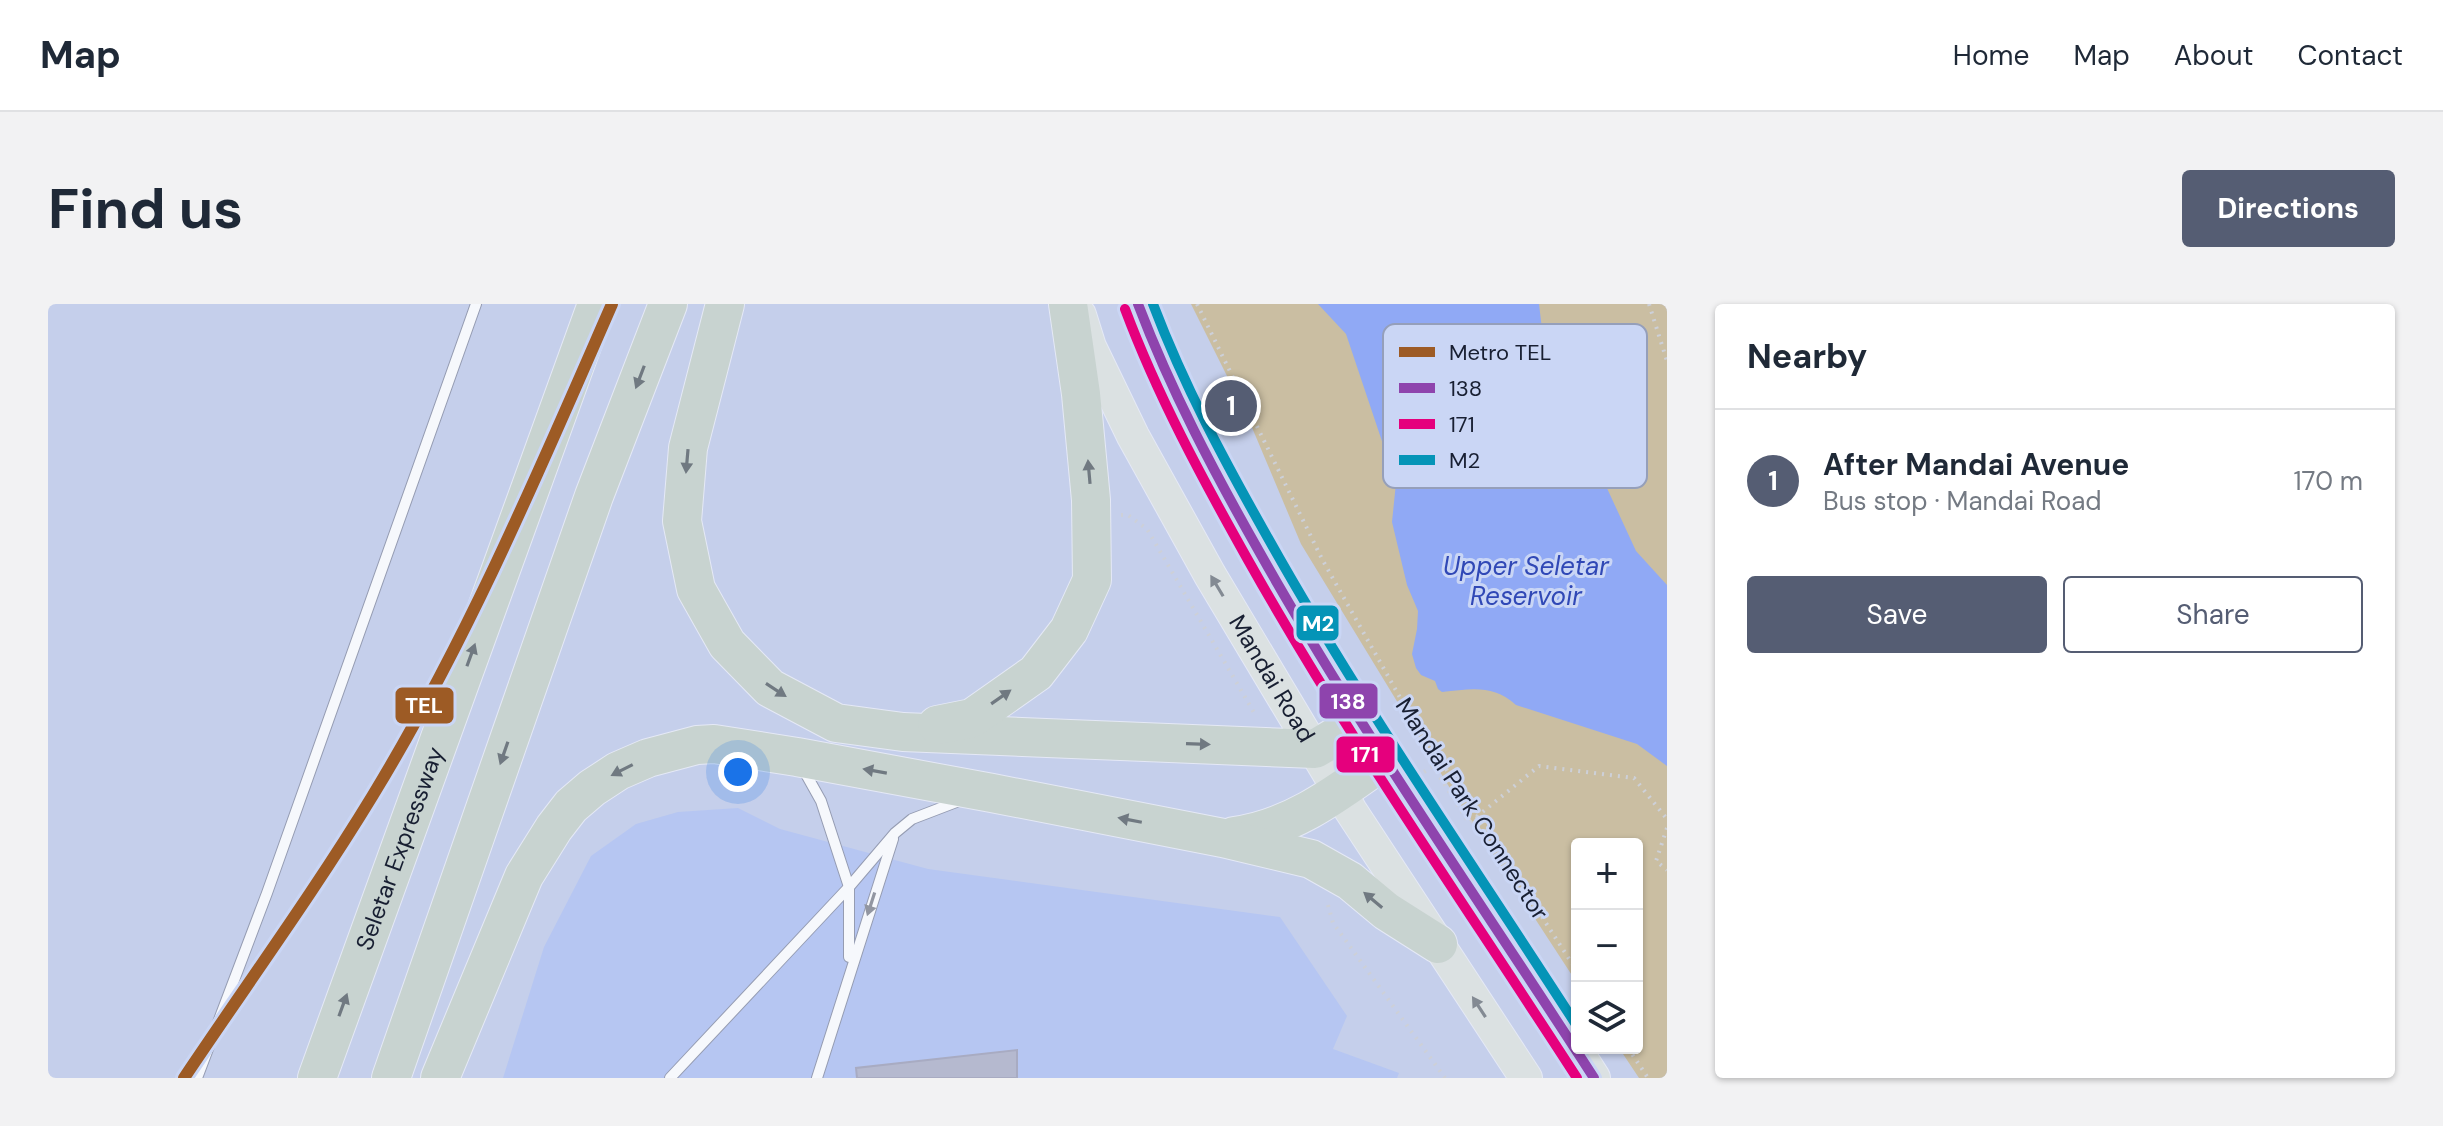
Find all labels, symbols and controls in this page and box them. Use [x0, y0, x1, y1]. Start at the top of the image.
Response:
text: Map [40, 30, 121, 80]
text: Home [1953, 37, 2029, 74]
text: Map [2073, 37, 2130, 74]
text: About [2174, 37, 2253, 74]
text: Contact [2297, 37, 2403, 74]
button: Directions [2182, 170, 2395, 247]
text: Find us [48, 172, 243, 245]
legend [1383, 324, 1647, 488]
text: Nearby [1747, 334, 1867, 379]
text: Metro TEL [1449, 338, 1551, 367]
one-way arrow [633, 365, 646, 389]
text: 138 [1449, 374, 1482, 403]
pin: 1 [1205, 376, 1257, 436]
text: 171 [1449, 410, 1475, 439]
text: After Mandai Avenue [1823, 445, 2129, 484]
text: M2 [1449, 446, 1480, 475]
one-way arrow [680, 449, 693, 474]
one-way arrow [1082, 459, 1095, 484]
text: 1 [1768, 464, 1778, 498]
text: 170 m [2294, 464, 2363, 498]
text: Bus stop · Mandai Road [1823, 484, 2102, 518]
water label: Upper Seletar Reservoir [1443, 549, 1610, 613]
one-way arrow [1210, 575, 1224, 597]
button: Save [1747, 576, 2047, 653]
button: Share [2063, 576, 2363, 653]
line badge: M2 [1295, 604, 1340, 642]
street label: Mandai Road [1222, 609, 1322, 748]
text: M2 [1302, 609, 1334, 638]
one-way arrow [465, 643, 477, 667]
line badge: 138 [1318, 682, 1379, 720]
one-way arrow [765, 683, 786, 698]
line badge: TEL [394, 686, 455, 725]
text: 138 [1330, 687, 1366, 716]
one-way arrow [990, 690, 1011, 705]
text: TEL [405, 691, 443, 720]
street label: Mandai Park Connector [1389, 692, 1556, 926]
line badge: 171 [1335, 735, 1396, 774]
one-way arrow [1186, 738, 1211, 751]
text: 171 [1351, 740, 1379, 769]
one-way arrow [498, 741, 510, 765]
street label: Seletar Expressway [349, 742, 451, 954]
your location [718, 752, 758, 792]
one-way arrow [610, 764, 633, 777]
one-way arrow [862, 765, 887, 777]
one-way arrow [1118, 813, 1143, 825]
map controls [1571, 838, 1643, 1054]
button: + [1571, 838, 1643, 910]
one-way arrow [865, 892, 877, 916]
one-way arrow [1364, 892, 1384, 909]
button: − [1571, 910, 1643, 982]
button: layers [1571, 982, 1643, 1054]
one-way arrow [337, 993, 350, 1017]
one-way arrow [1472, 996, 1487, 1017]

